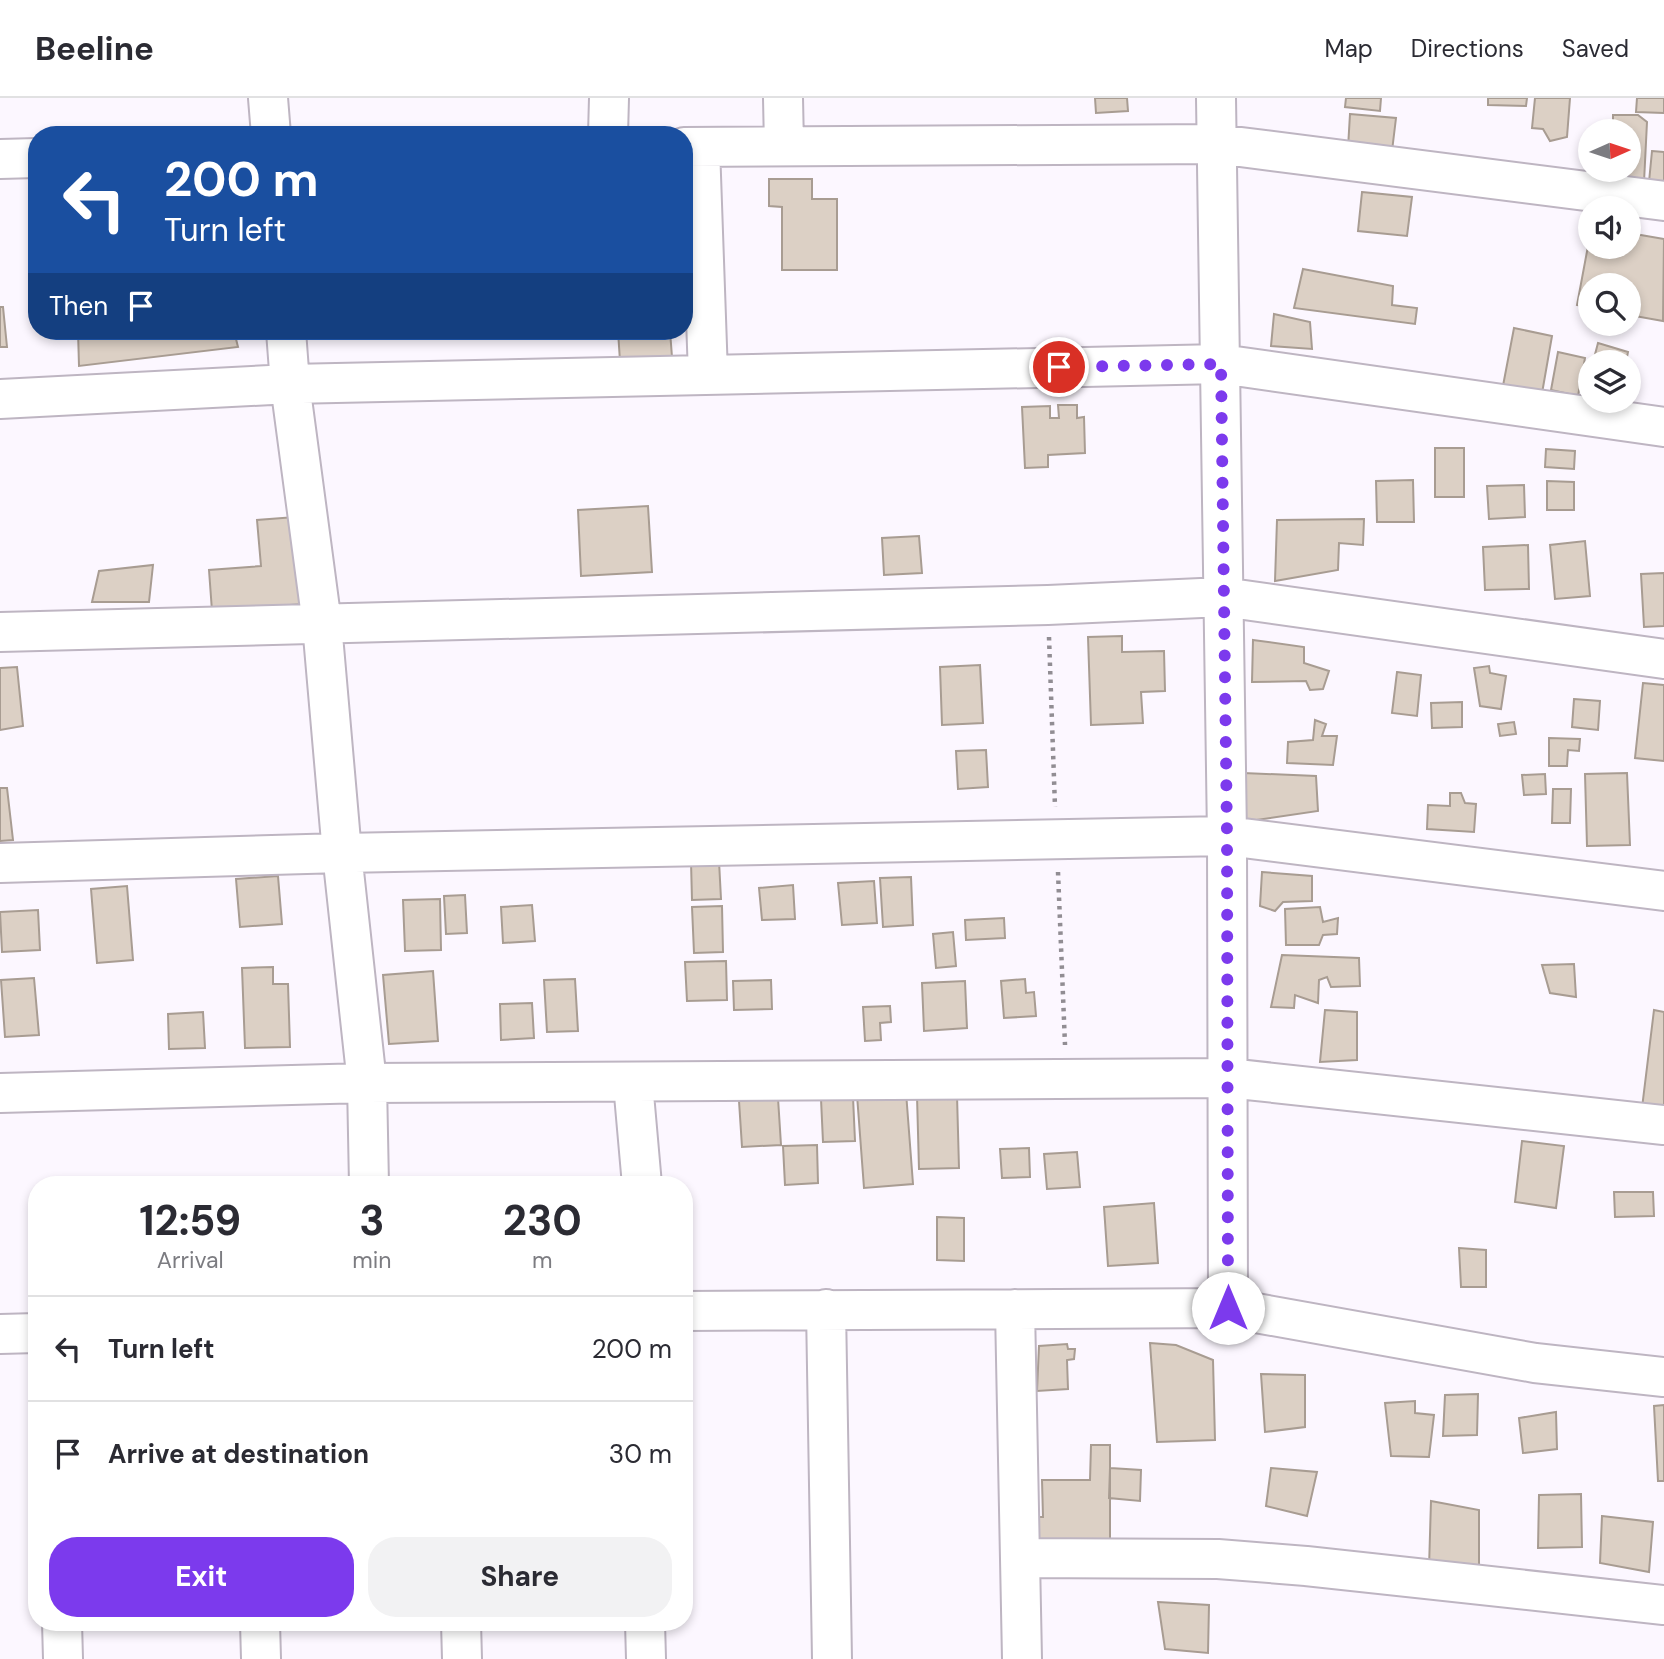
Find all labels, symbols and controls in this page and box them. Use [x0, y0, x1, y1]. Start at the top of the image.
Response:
text: Beeline [35, 27, 154, 70]
text: Map [1325, 33, 1373, 64]
text: Directions [1411, 33, 1524, 64]
text: Saved [1562, 33, 1629, 64]
north arrow [1578, 119, 1642, 182]
map controls [1578, 119, 1641, 413]
text: 200 m [164, 147, 319, 211]
icon: left [49, 154, 140, 245]
button: sound [1578, 196, 1641, 259]
text: Turn left [164, 209, 286, 251]
button: search [1578, 273, 1641, 336]
icon: arrive [122, 287, 160, 325]
text: Then [49, 289, 108, 323]
pin [1029, 337, 1089, 397]
icon: arrive [1040, 348, 1078, 386]
button: layers [1578, 350, 1641, 413]
text: 12:59 [139, 1193, 241, 1248]
text: 3 [359, 1193, 385, 1248]
text: 230 [503, 1193, 582, 1248]
text: Arrival [157, 1245, 224, 1275]
text: min [352, 1245, 392, 1275]
text: m [532, 1245, 553, 1275]
position arrow [1191, 1271, 1265, 1345]
icon: left [49, 1330, 87, 1368]
text: Turn left [108, 1332, 215, 1366]
text: 200 m [592, 1332, 672, 1366]
icon: arrive [49, 1435, 87, 1473]
text: Arrive at destination [108, 1437, 369, 1471]
text: 30 m [609, 1437, 672, 1471]
button: Exit [49, 1537, 354, 1617]
button: Share [368, 1537, 672, 1617]

